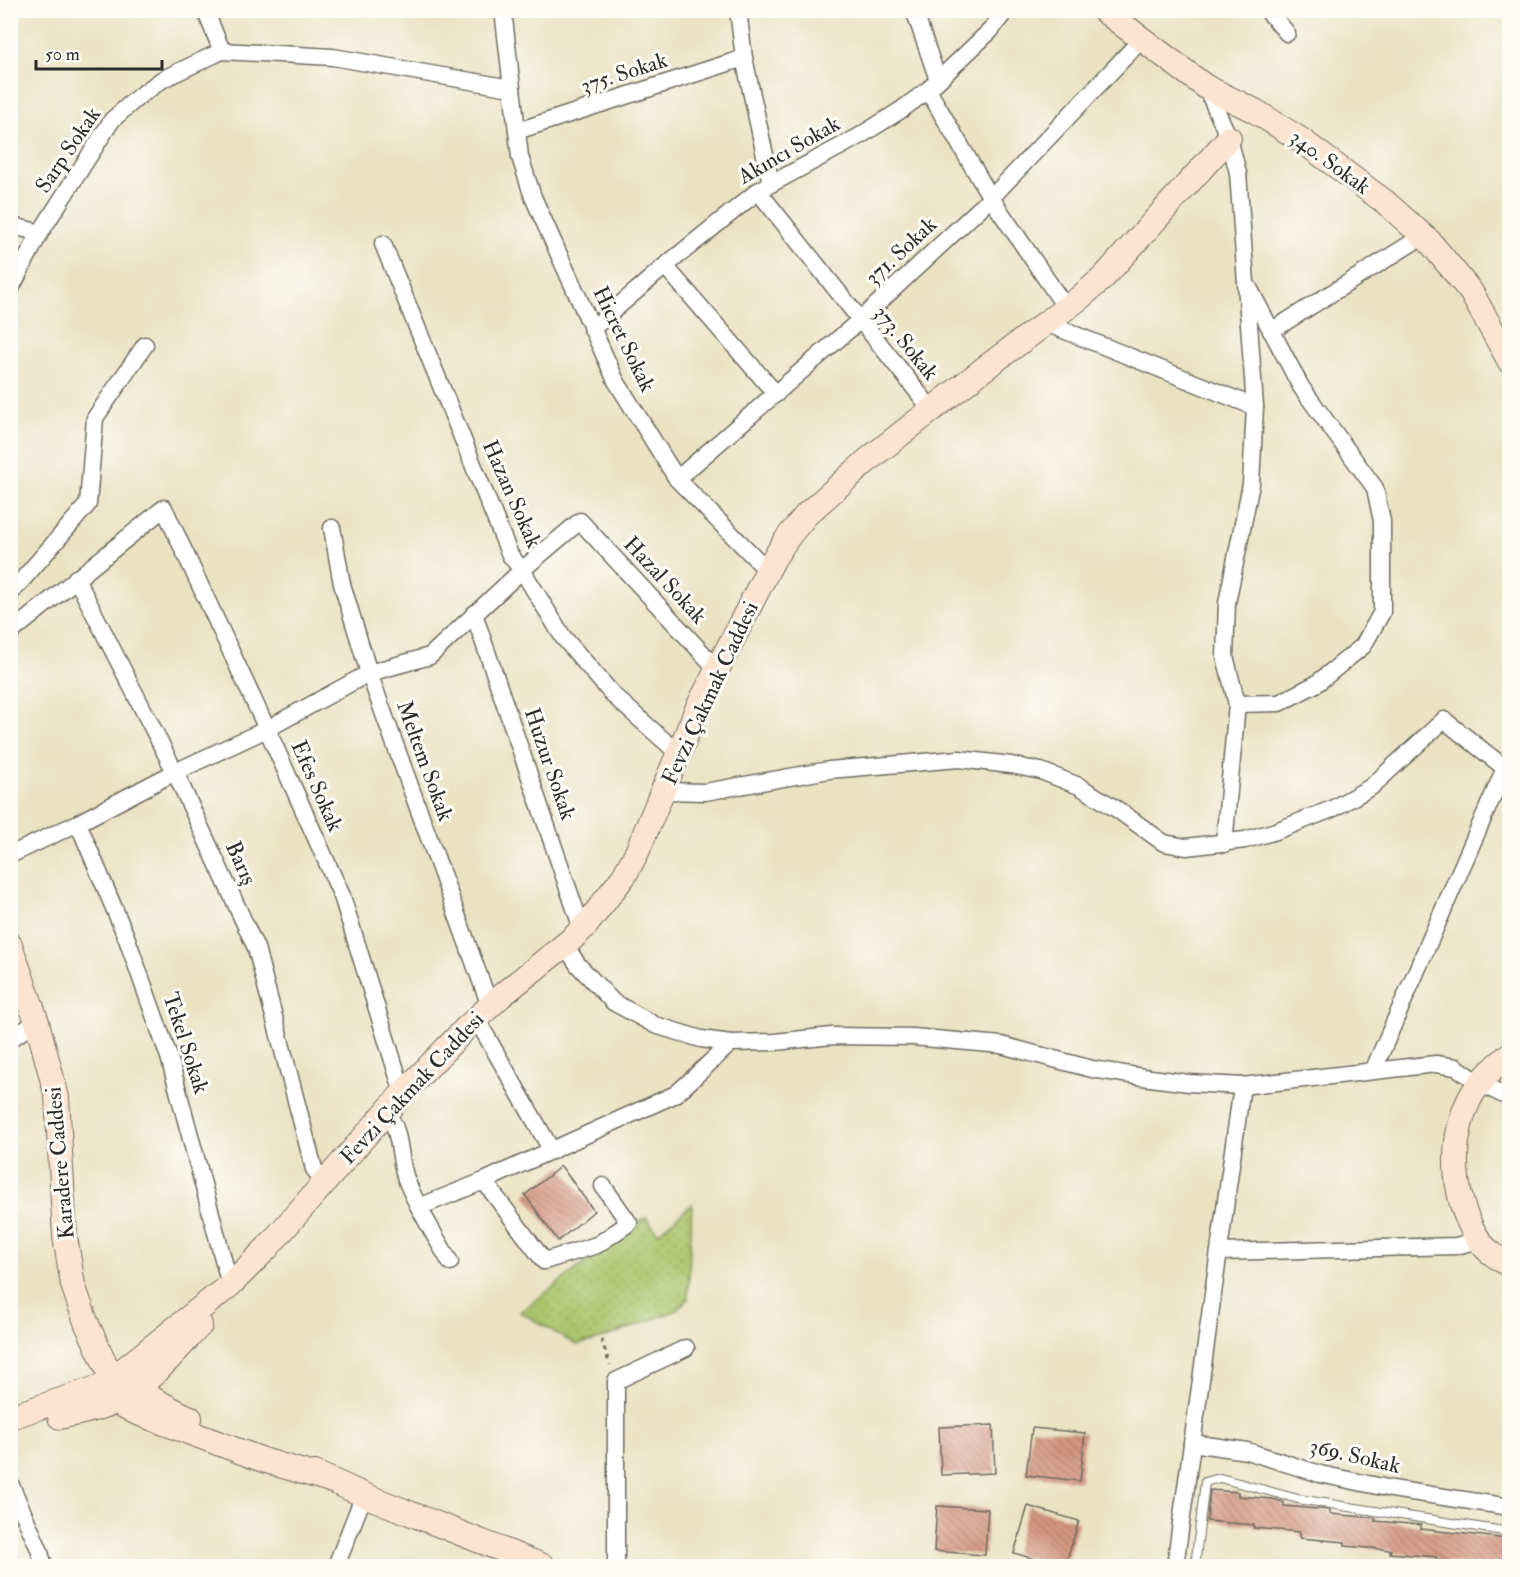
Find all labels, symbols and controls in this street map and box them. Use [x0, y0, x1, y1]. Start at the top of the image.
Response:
scale bar [36, 33, 162, 71]
text: 50 m [45, 43, 80, 66]
street label: 375. Sokak [577, 46, 671, 100]
street label: Sarp Sokak [29, 101, 108, 199]
street label: Akıncı Sokak [732, 109, 846, 191]
street label: 340. Sokak [1284, 123, 1376, 201]
street label: 371. Sokak [859, 210, 943, 291]
street label: Hicret Sokak [586, 281, 662, 397]
street label: 373. Sokak [867, 300, 945, 387]
street label: Hazan Sokak [476, 436, 548, 553]
street label: Hazal Sokak [617, 530, 713, 630]
street label: Fevzi Çakmak Caddesi [655, 597, 765, 789]
street label: Meltem Sokak [390, 697, 460, 826]
street label: Huzur Sokak [518, 704, 582, 824]
street label: Efes Sokak [285, 736, 350, 836]
street label: Barış [219, 837, 263, 889]
street label: Tekel Sokak [156, 989, 216, 1098]
street label: Fevzi Çakmak Caddesi [334, 1006, 490, 1170]
street label: Karadere Caddesi [39, 1085, 81, 1240]
street label: 369. Sokak [1307, 1432, 1404, 1480]

